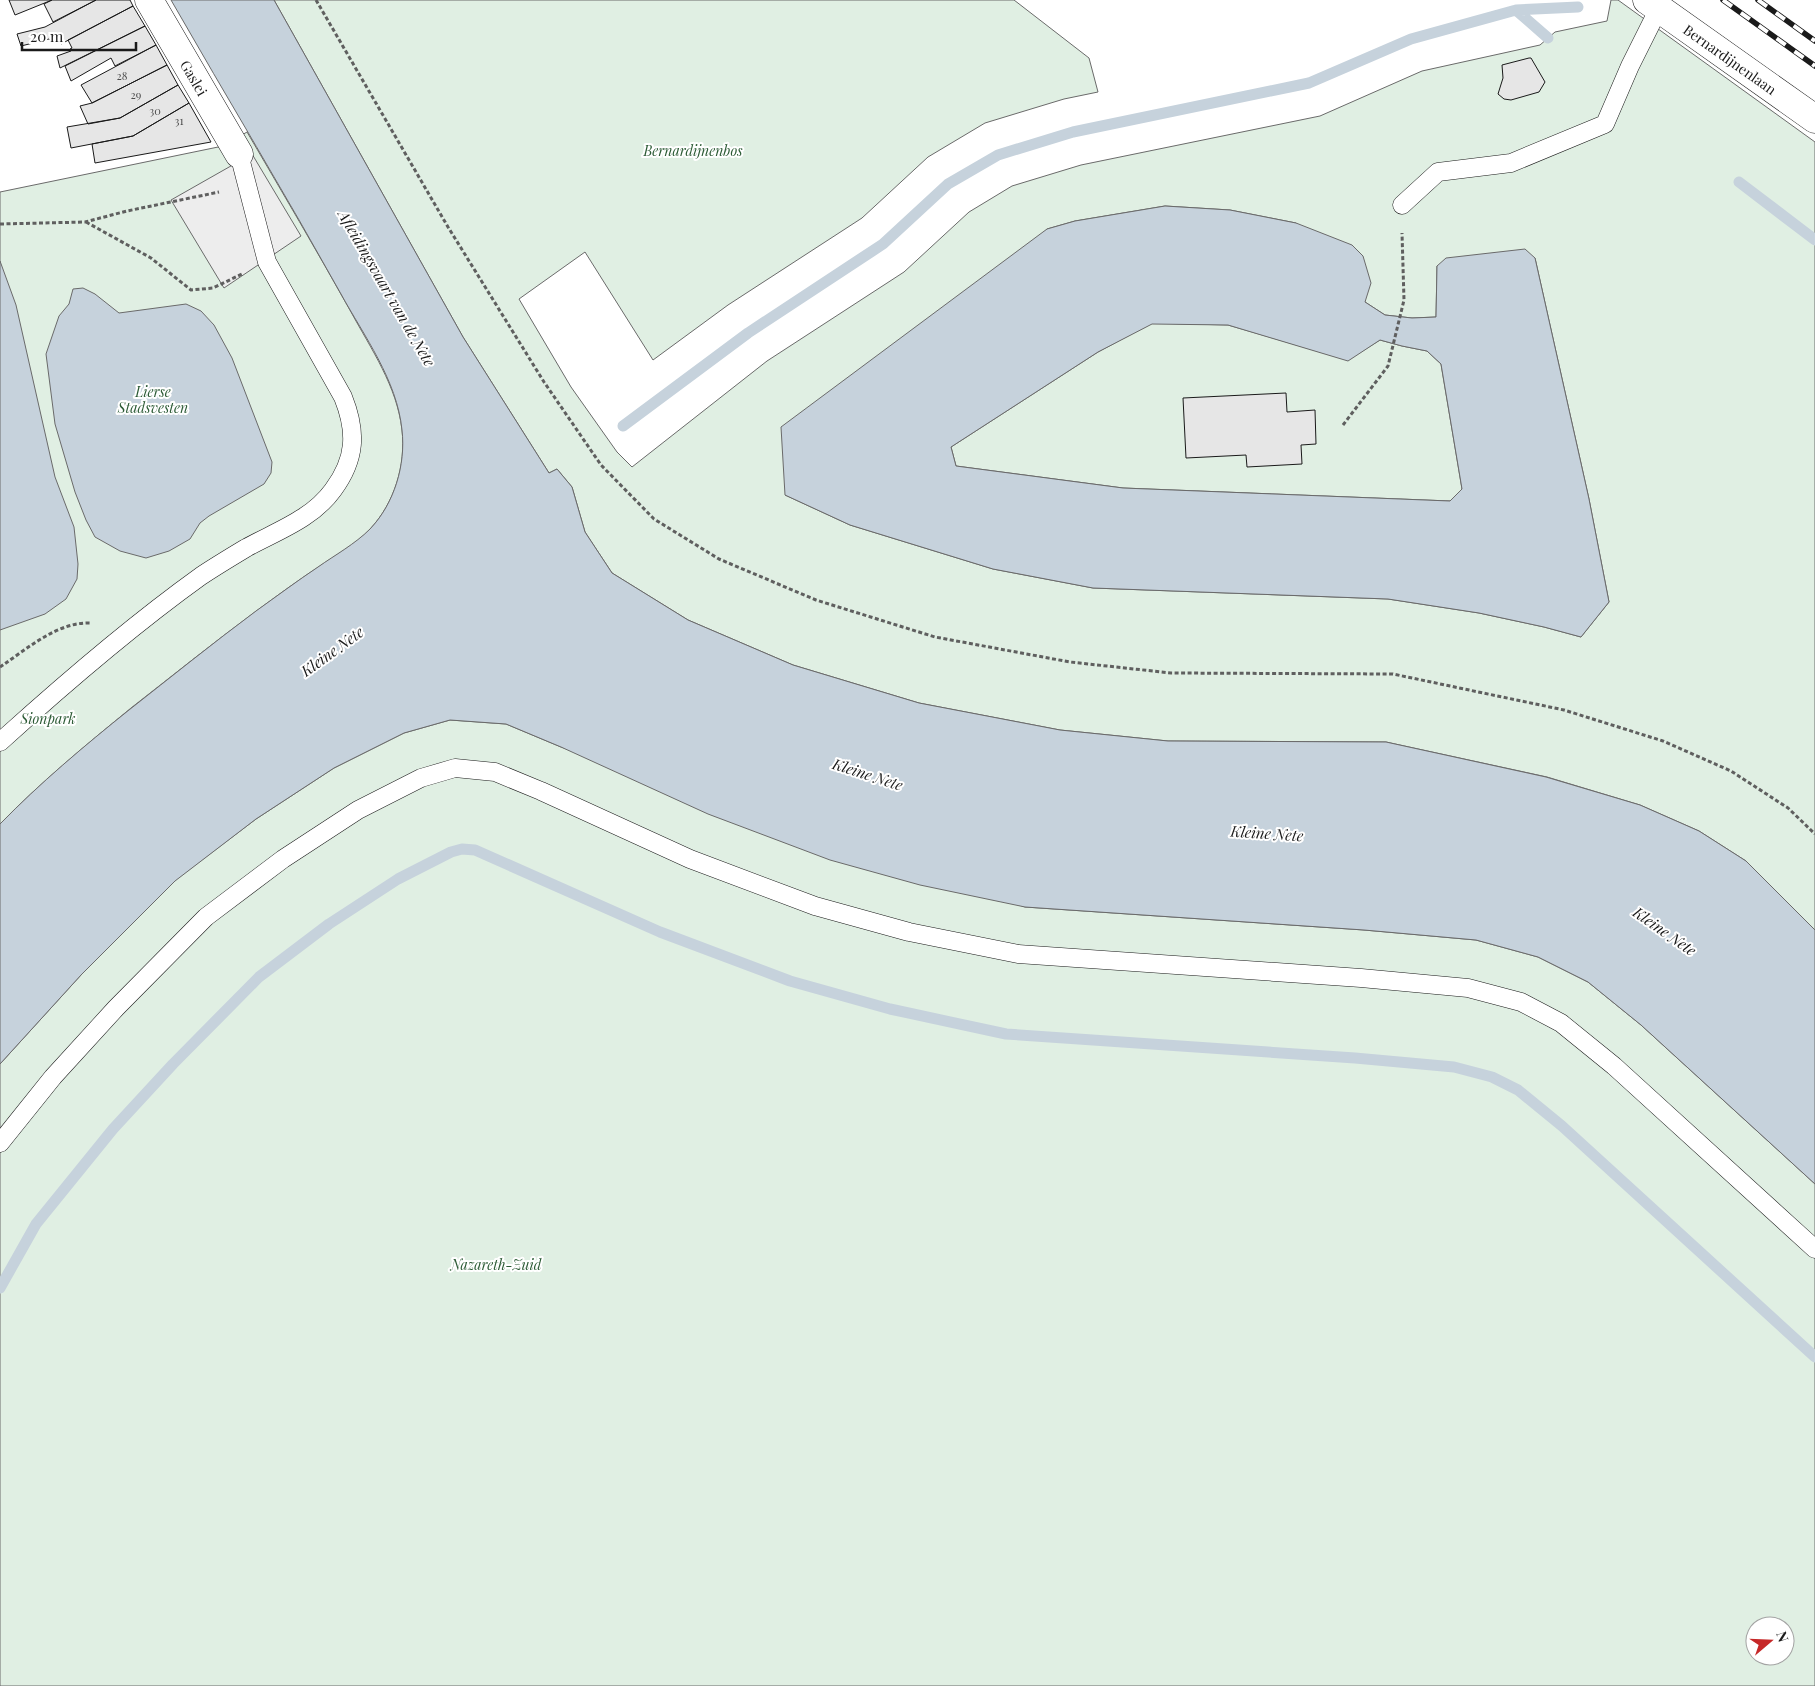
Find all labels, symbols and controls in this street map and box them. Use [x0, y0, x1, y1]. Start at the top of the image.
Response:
scale bar [22, 20, 136, 52]
street label: Bernardijnenlaan [1680, 20, 1781, 99]
text: 20 m [30, 26, 64, 46]
street label: Gaslei [177, 56, 212, 99]
house number: 28 [117, 68, 128, 83]
house number: 29 [131, 87, 142, 102]
house number: 30 [149, 103, 161, 118]
house number: 31 [174, 113, 184, 128]
park label: Bernardijnenbos [642, 141, 743, 160]
water label: Afleidingsvaart van de Nete [333, 205, 440, 370]
park label: Lierse Stadsvesten [117, 382, 188, 417]
water label: Kleine Nete [296, 621, 368, 681]
park label: Sionpark [19, 709, 76, 728]
water label: Kleine Nete [829, 753, 906, 795]
water label: Kleine Nete [1229, 820, 1305, 846]
water label: Kleine Nete [1629, 901, 1701, 960]
park label: Nazareth-Zuid [449, 1255, 542, 1274]
north arrow [1745, 1616, 1795, 1666]
text: N [1772, 1629, 1793, 1644]

